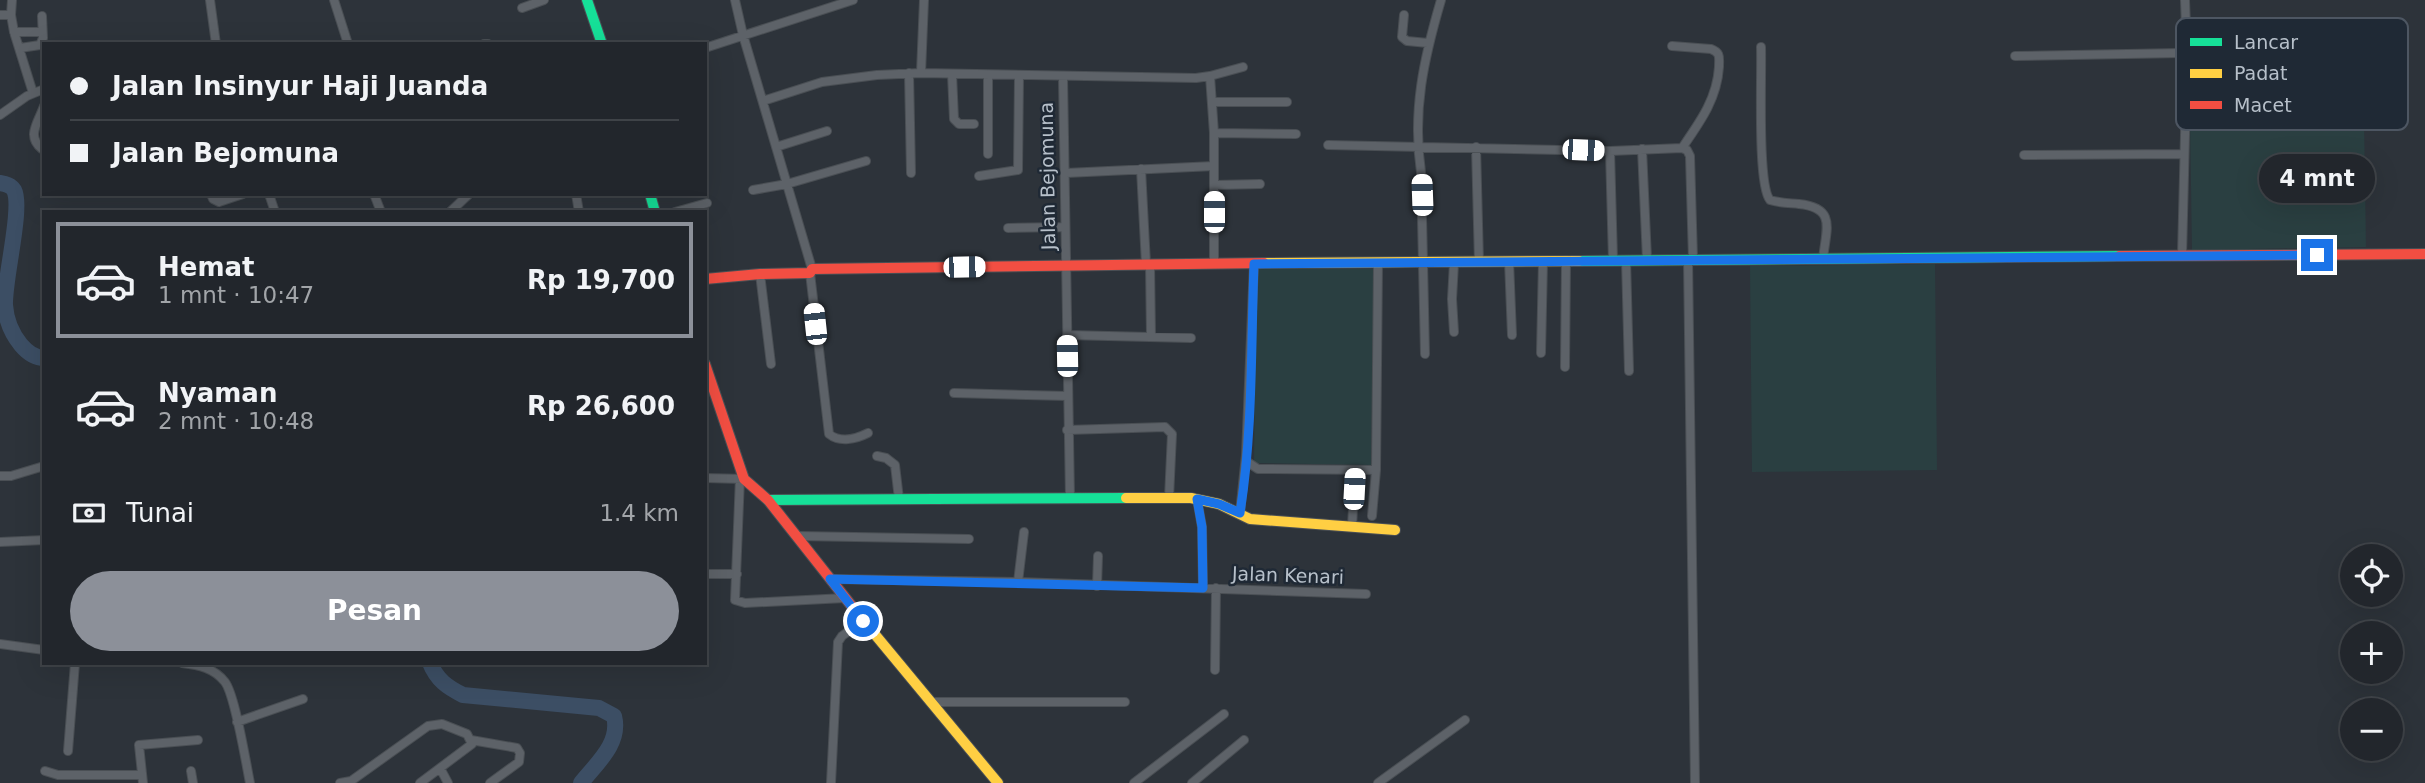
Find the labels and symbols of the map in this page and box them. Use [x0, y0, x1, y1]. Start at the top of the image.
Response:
legend [2176, 18, 2408, 130]
text: Lancar [2234, 31, 2298, 53]
text: Padat [2234, 62, 2287, 84]
text: Macet [2234, 94, 2292, 116]
street label: Jalan Bejomuna [1035, 102, 1059, 251]
car [1562, 139, 1605, 161]
callout: 4 mnt [2259, 154, 2375, 202]
car [1411, 174, 1434, 216]
car [1204, 191, 1225, 233]
route end [2301, 239, 2333, 271]
car [943, 256, 986, 278]
car [803, 302, 828, 346]
car [1057, 335, 1078, 377]
car [1343, 467, 1366, 511]
street label: Jalan Kenari [1231, 562, 1344, 588]
route start [847, 605, 879, 637]

